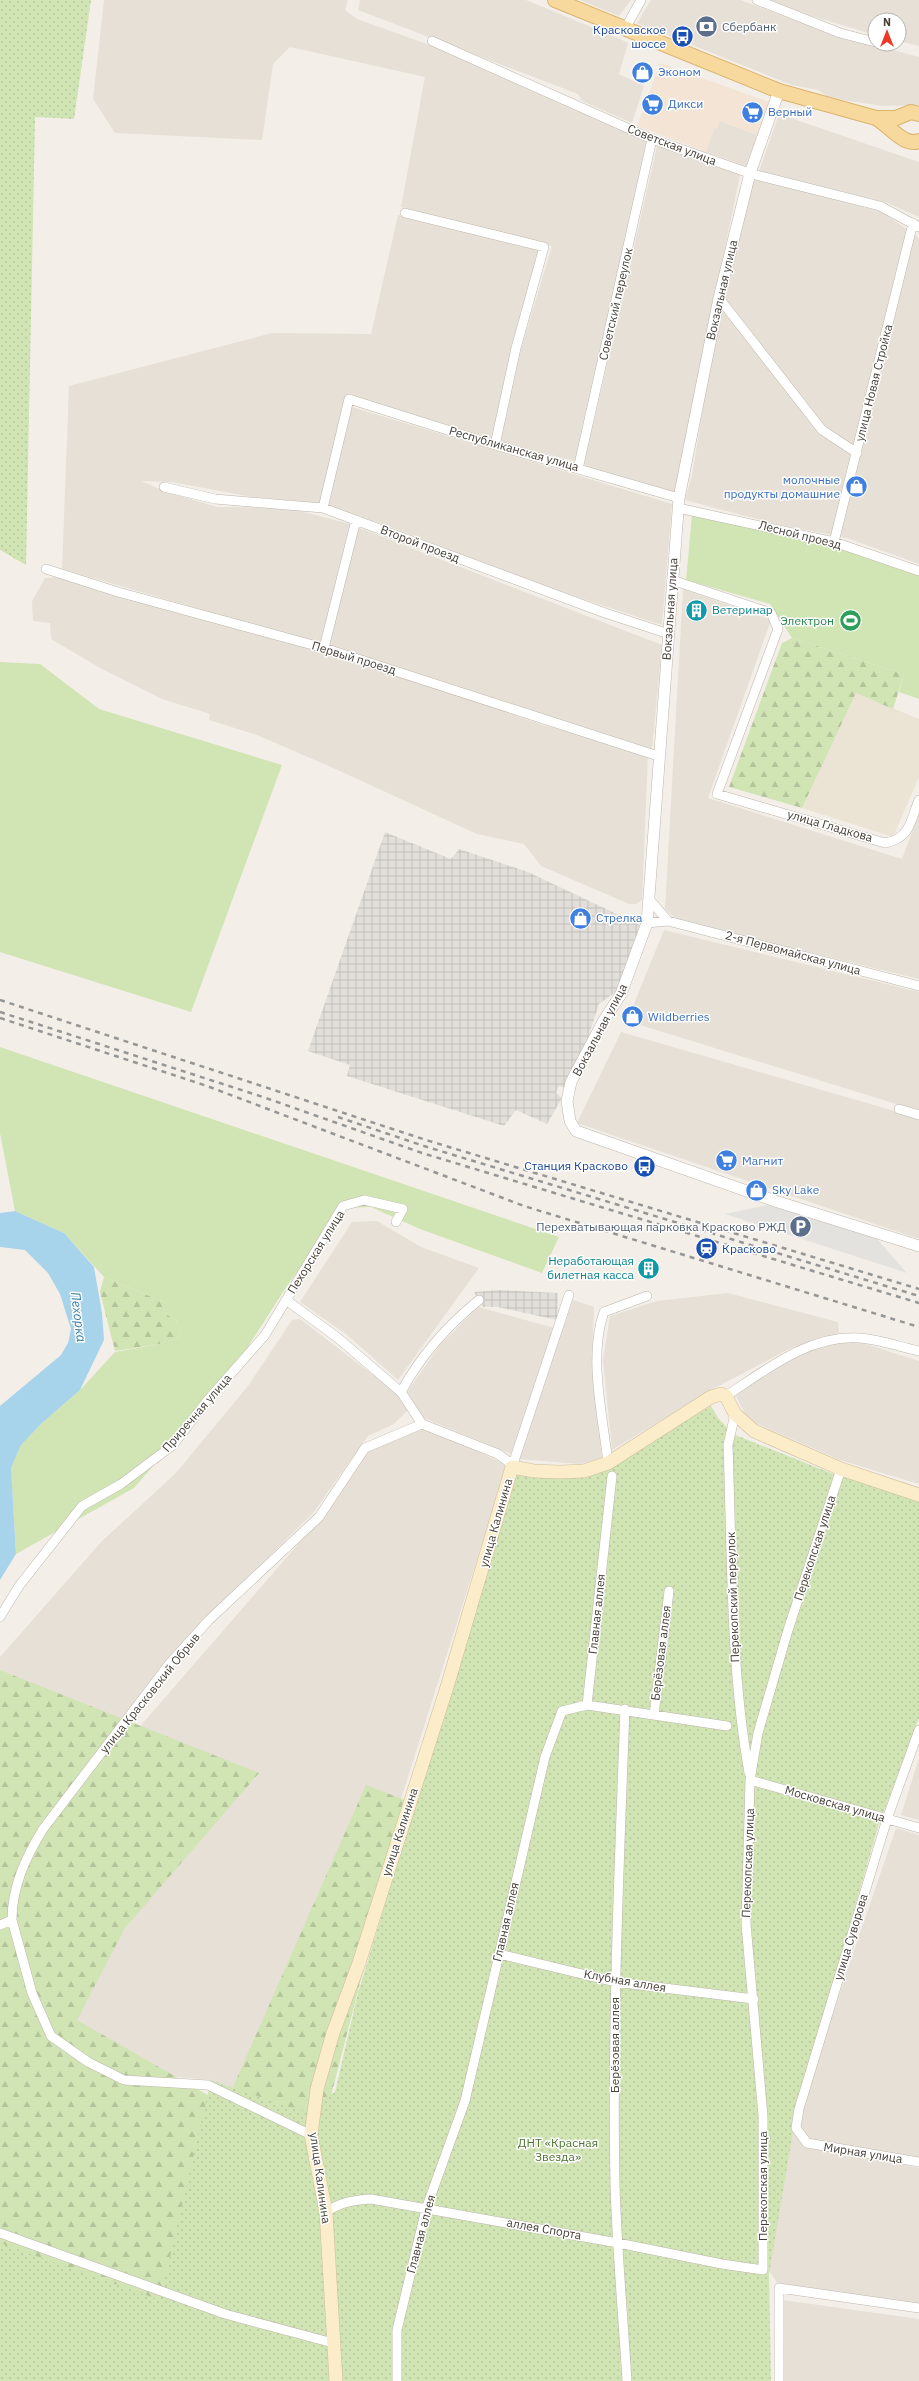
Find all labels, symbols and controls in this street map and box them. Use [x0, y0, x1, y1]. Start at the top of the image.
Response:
north arrow [867, 12, 907, 52]
bank icon: Сбербанк [694, 14, 720, 40]
text: N [883, 15, 891, 29]
place label: Сбербанк [722, 19, 777, 34]
place label: Красковское шоссе [593, 22, 666, 51]
bus stop icon: Красковское шоссе [669, 24, 695, 50]
shop icon: Эконом [630, 59, 656, 85]
place label: Эконом [658, 64, 701, 79]
supermarket icon: Дикси [640, 91, 666, 117]
place label: Дикси [668, 96, 703, 111]
supermarket icon: Верный [739, 99, 765, 125]
place label: Верный [768, 104, 812, 119]
street label: Советская улица [626, 121, 719, 169]
street label: Вокзальная улица [703, 238, 740, 342]
street label: Советский переулок [595, 246, 636, 362]
street label: улица Новая Стройка [852, 322, 895, 443]
street label: Республиканская улица [447, 423, 581, 474]
place label: молочные продукты домашние [724, 472, 840, 501]
shop icon: молочные продукты домашние [843, 474, 869, 500]
street label: Лесной проезд [757, 517, 843, 552]
street label: Второй проезд [378, 521, 462, 566]
street label: Вокзальная улица [658, 557, 681, 661]
building icon: Ветеринар [684, 597, 710, 623]
place label: Ветеринар [712, 602, 773, 617]
sports icon: Электрон [837, 608, 863, 634]
place label: Электрон [780, 613, 834, 628]
street label: Первый проезд [310, 638, 398, 677]
street label: улица Гладкова [786, 806, 875, 845]
shop icon: Стрелка [568, 905, 594, 931]
place label: Стрелка [596, 910, 643, 925]
street label: 2-я Первомайская улица [724, 927, 863, 978]
street label: Вокзальная улица [569, 980, 631, 1079]
shop icon: Wildberries [619, 1004, 645, 1030]
place label: Wildberries [648, 1009, 710, 1024]
supermarket icon: Магнит [714, 1148, 740, 1174]
bus stop icon: Станция Красково [631, 1153, 657, 1179]
place label: Магнит [742, 1153, 783, 1168]
place label: Станция Красково [524, 1158, 628, 1173]
shop icon: Sky Lake [744, 1177, 770, 1203]
place label: Sky Lake [772, 1182, 820, 1197]
street label: Пехорская улица [284, 1207, 348, 1296]
parking icon: Перехватывающая парковка Красково РЖД [788, 1214, 814, 1240]
place label: Перехватывающая парковка Красково РЖД [536, 1219, 786, 1234]
station icon: Красково [693, 1236, 719, 1262]
place label: Красково [722, 1241, 776, 1256]
place label: Неработающая билетная касса [547, 1253, 635, 1282]
building icon: Неработающая билетная касса [636, 1255, 662, 1281]
water label: Пехорка [67, 1291, 90, 1343]
street label: Приречная улица [159, 1370, 235, 1455]
street label: улица Калинина [476, 1476, 516, 1569]
street label: Перекопская улица [790, 1493, 839, 1602]
street label: Перекопский переулок [723, 1531, 742, 1663]
street label: Главная аллея [585, 1573, 608, 1655]
street label: Берёзовая аллея [647, 1604, 674, 1701]
street label: улица Красковский Обрыв [96, 1630, 203, 1756]
street label: Московская улица [783, 1782, 888, 1825]
street label: улица Калинина [378, 1785, 421, 1878]
street label: Перекопская улица [738, 1807, 757, 1918]
street label: Главная аллея [489, 1881, 522, 1963]
street label: улица Суворова [830, 1891, 871, 1982]
street label: Клубная аллея [583, 1966, 667, 1995]
street label: Берёзовая аллея [607, 1997, 622, 2093]
street label: Перекопская улица [755, 2130, 770, 2241]
street label: улица Калинина [307, 2131, 334, 2225]
park label: ДНТ «Красная Звезда» [518, 2135, 598, 2164]
street label: Мирная улица [823, 2139, 904, 2166]
street label: Главная аллея [403, 2193, 438, 2275]
street label: аллея Спорта [506, 2215, 583, 2243]

